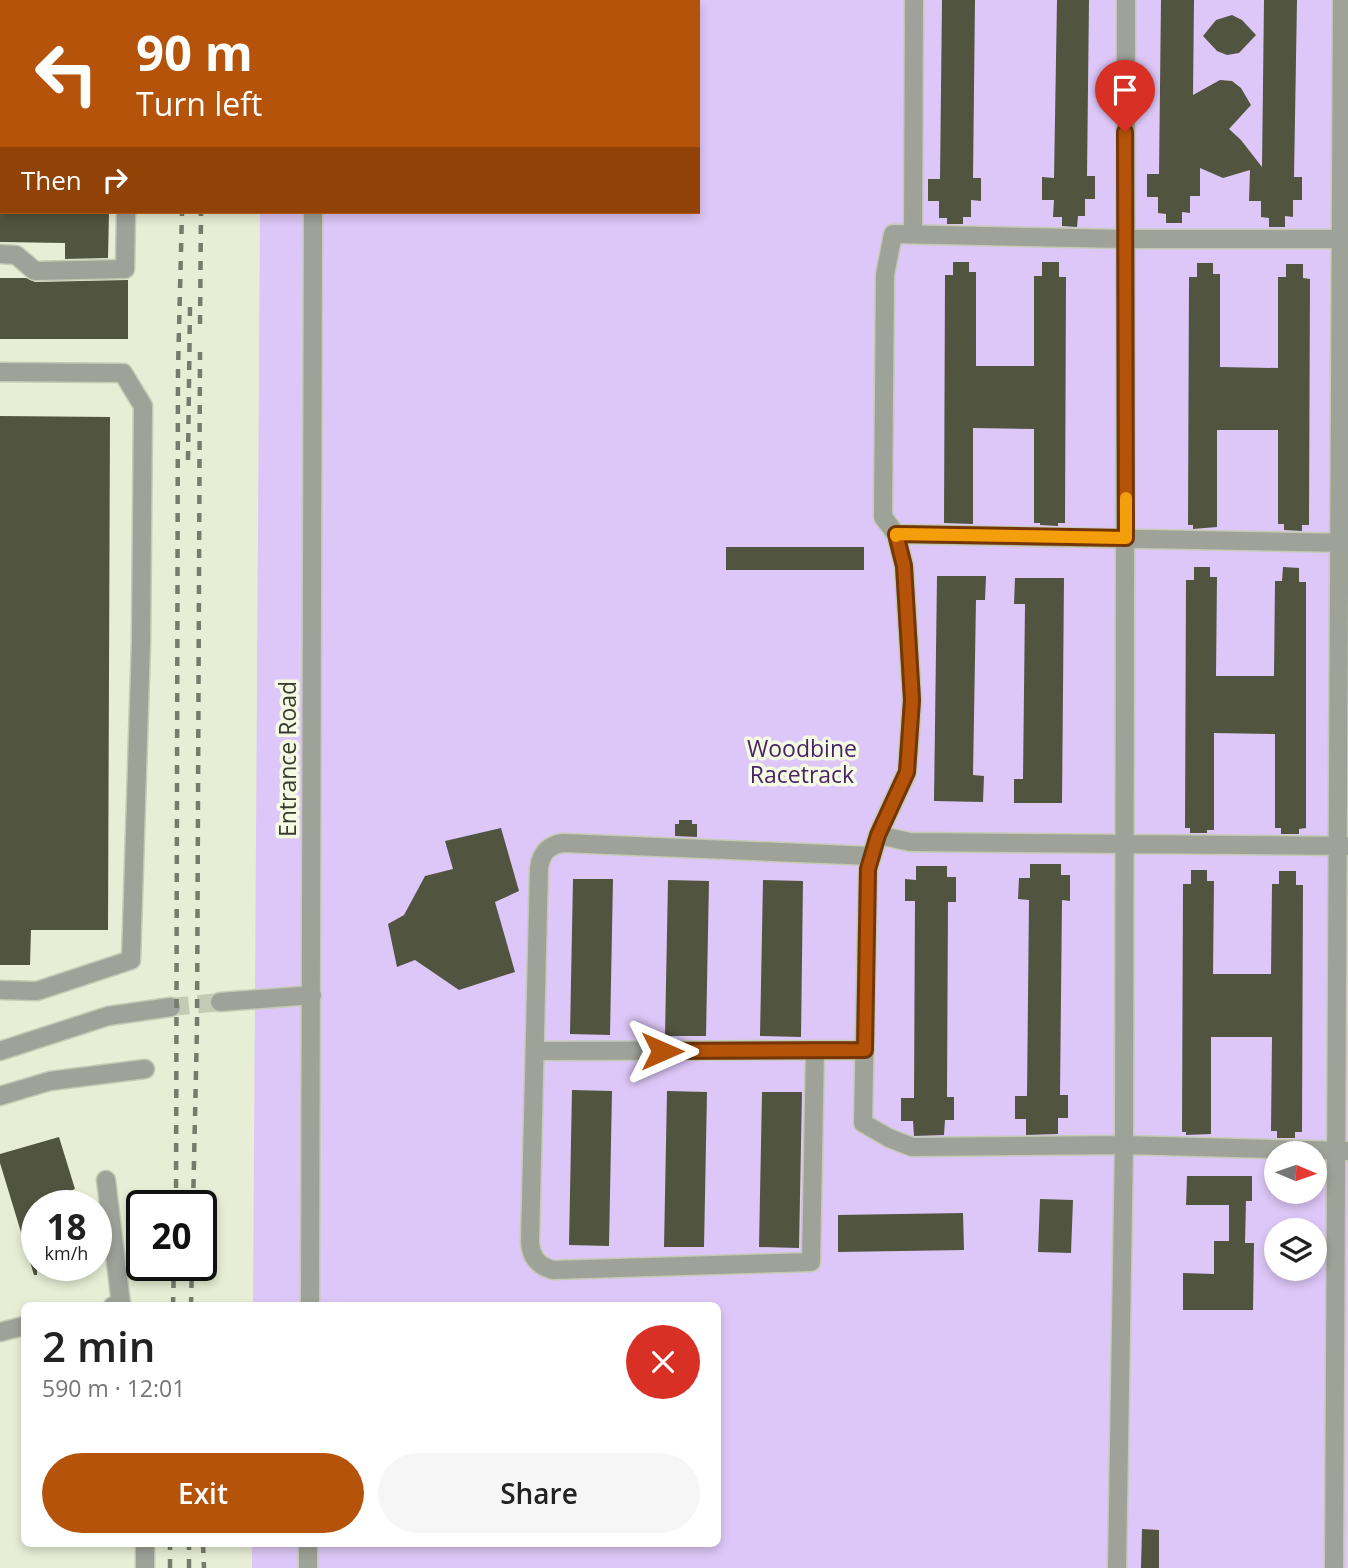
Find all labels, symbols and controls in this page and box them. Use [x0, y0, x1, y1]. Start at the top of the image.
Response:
text: 90 m [136, 19, 253, 85]
icon: left [21, 28, 112, 119]
pin [1095, 60, 1155, 132]
icon: arrive [1106, 71, 1144, 109]
text: Turn left [136, 82, 262, 125]
icon: right [96, 161, 134, 199]
text: Then [21, 162, 82, 198]
street label: Entrance Road [271, 681, 303, 837]
park label: Woodbine Racetrack [747, 732, 857, 790]
position arrow [625, 1014, 699, 1088]
north arrow [1264, 1141, 1326, 1204]
map controls [1264, 1141, 1327, 1281]
speed limit sign: 20 [126, 1190, 217, 1281]
text: 18 [46, 1203, 87, 1250]
button: layers [1264, 1218, 1327, 1281]
text: km/h [45, 1241, 88, 1265]
text: 2 min [42, 1317, 155, 1374]
button: close [626, 1325, 700, 1399]
text: 590 m · 12:01 [42, 1372, 185, 1404]
button: Exit [42, 1453, 364, 1533]
button: Share [378, 1453, 700, 1533]

